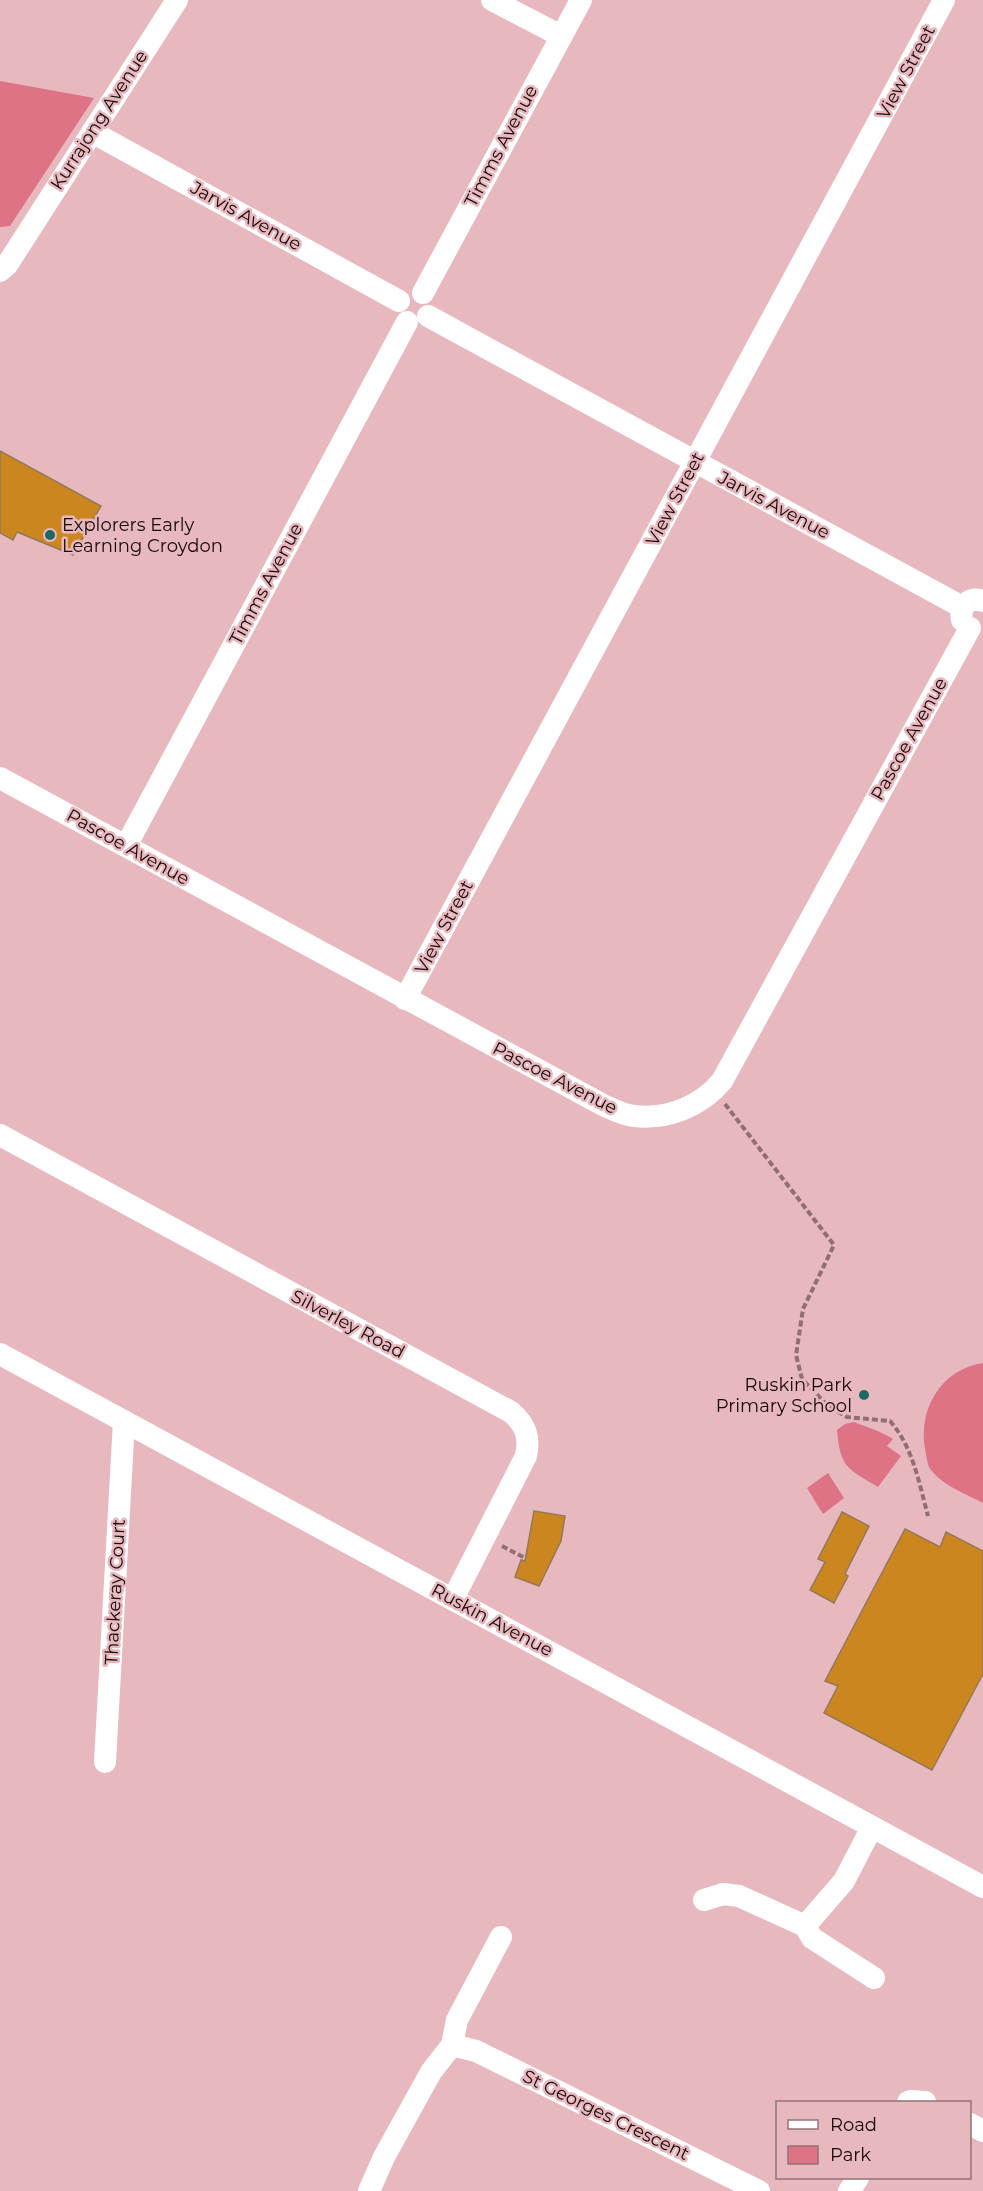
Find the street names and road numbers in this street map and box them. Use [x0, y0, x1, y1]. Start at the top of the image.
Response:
street label: View Street [872, 21, 940, 123]
street label: Kurrajong Avenue [46, 46, 152, 194]
street label: Timms Avenue [460, 81, 542, 211]
street label: Jarvis Avenue [186, 176, 305, 256]
street label: View Street [641, 448, 709, 550]
street label: Jarvis Avenue [714, 466, 834, 544]
street label: Timms Avenue [225, 519, 307, 649]
street label: Pascoe Avenue [866, 674, 952, 804]
street label: Pascoe Avenue [63, 804, 193, 890]
street label: View Street [410, 876, 478, 978]
street label: Pascoe Avenue [489, 1037, 621, 1119]
street label: Silverley Road [288, 1285, 408, 1363]
street label: Thackeray Court [100, 1518, 130, 1666]
street label: Ruskin Avenue [428, 1579, 557, 1661]
street label: St Georges Crescent [519, 2065, 693, 2165]

